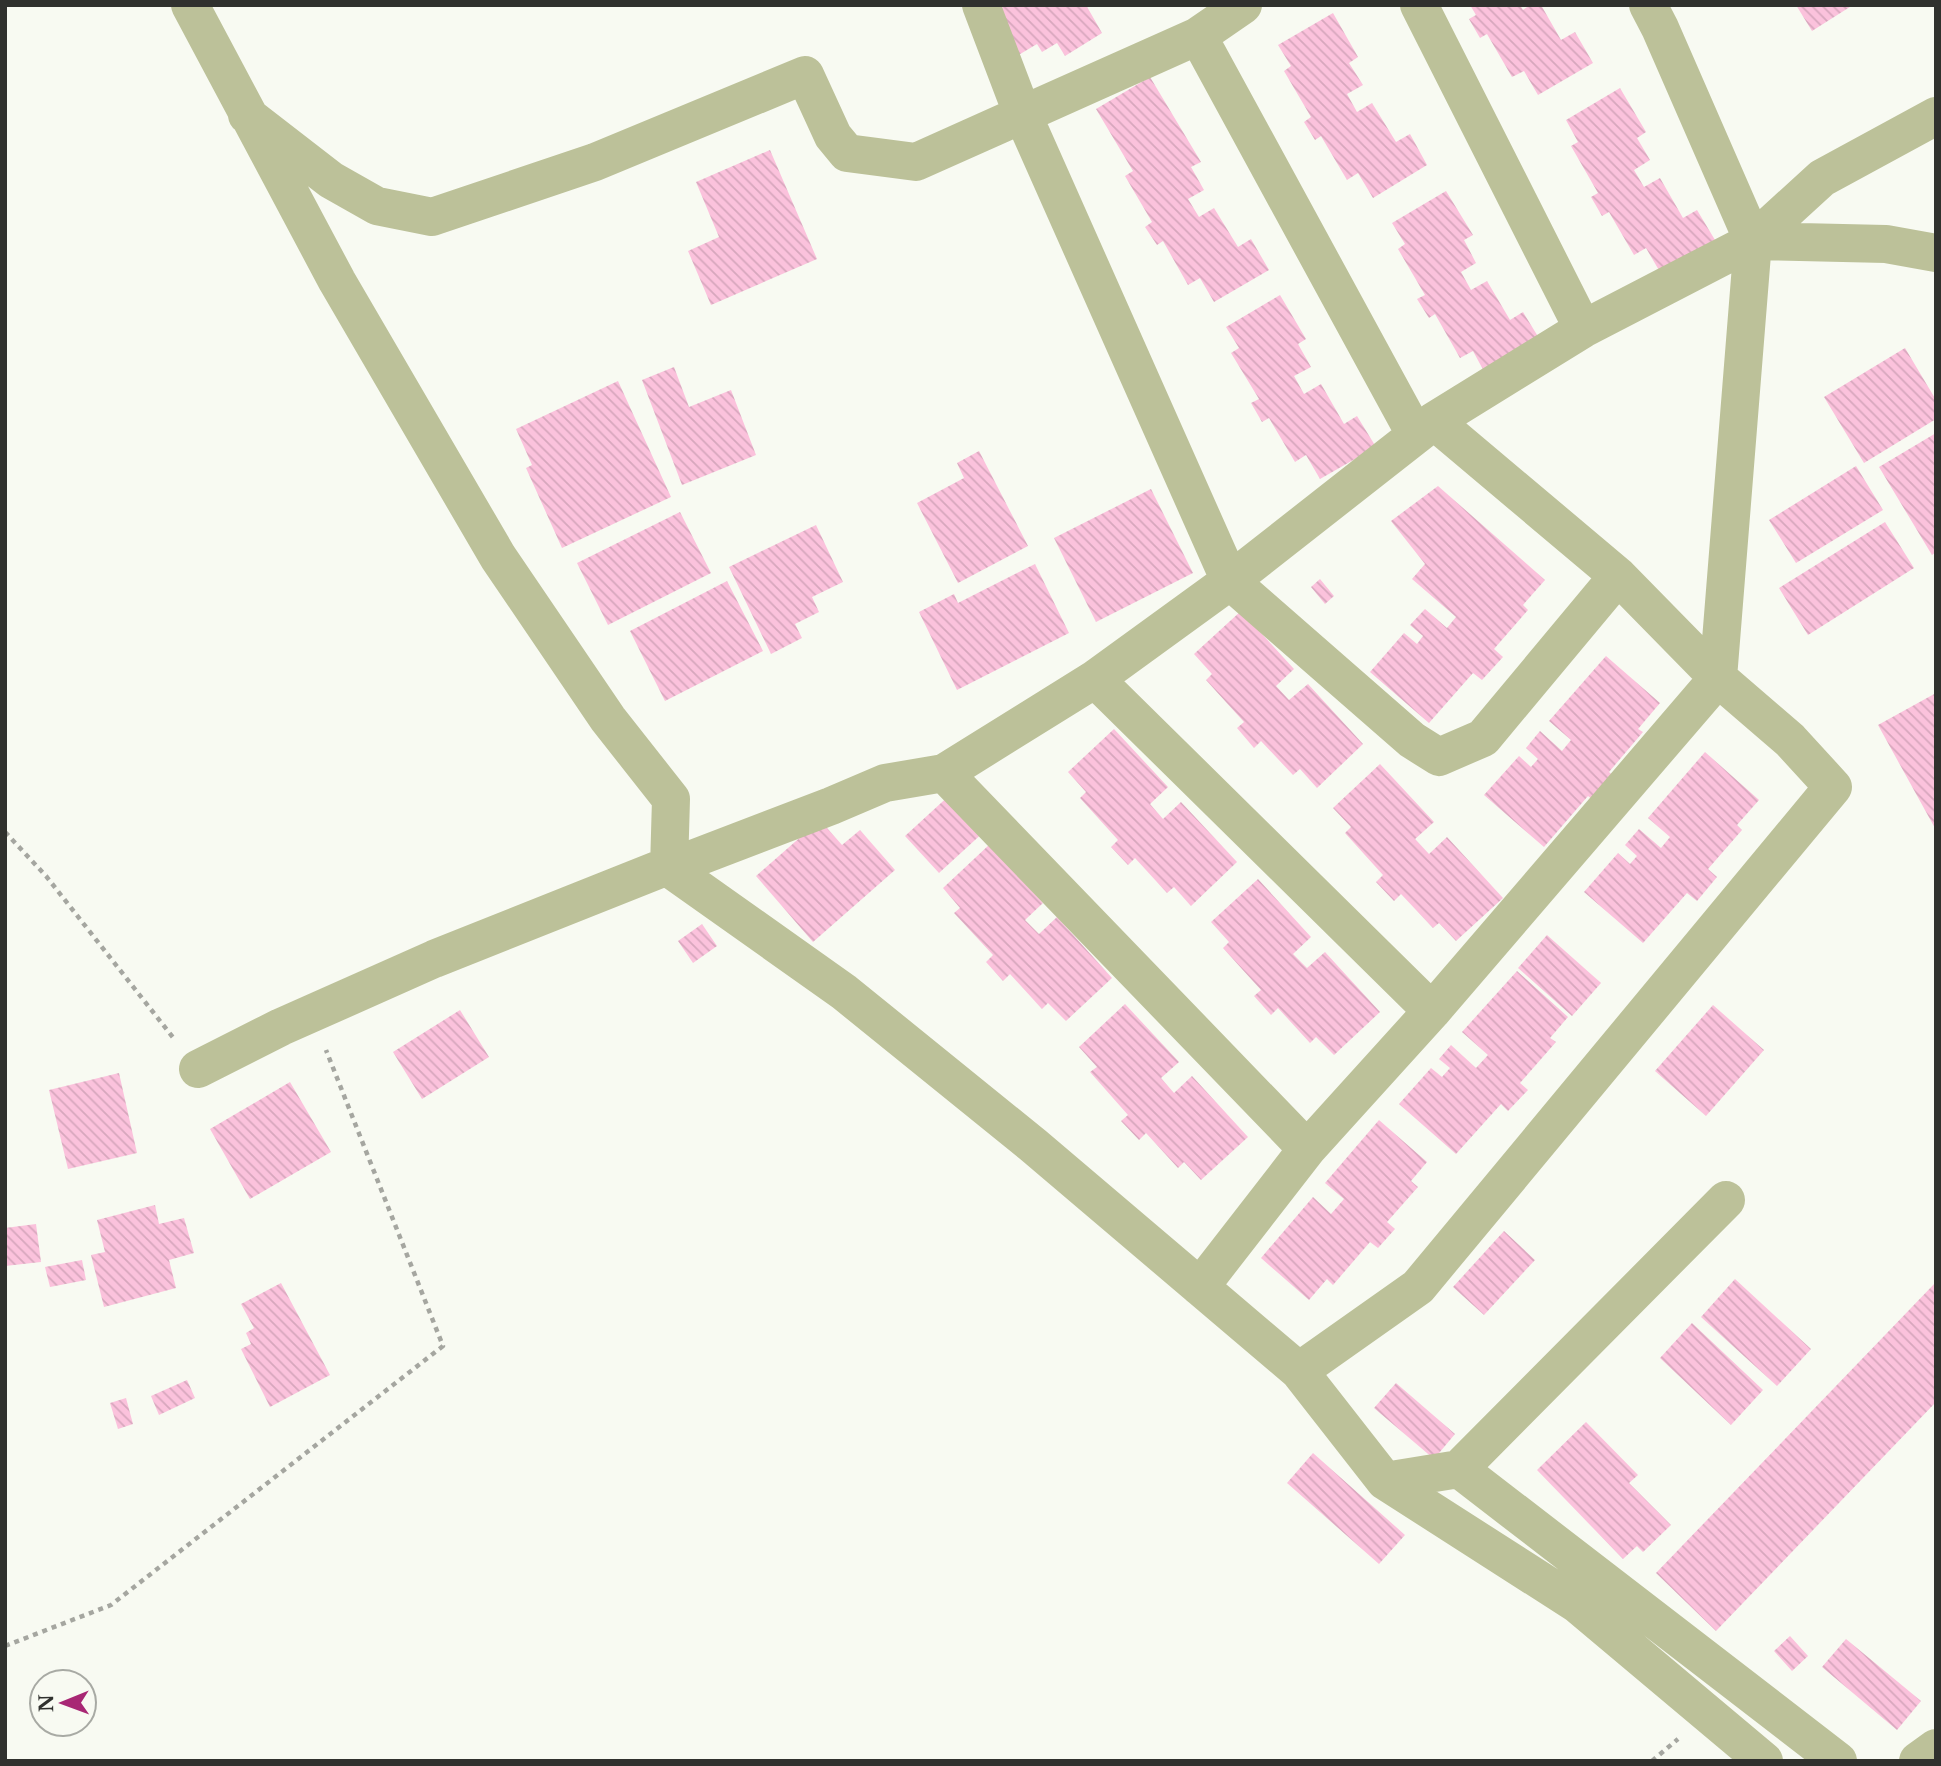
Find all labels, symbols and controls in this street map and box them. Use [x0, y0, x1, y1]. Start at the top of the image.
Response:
north arrow [28, 1668, 98, 1738]
text: N [35, 1694, 58, 1712]

